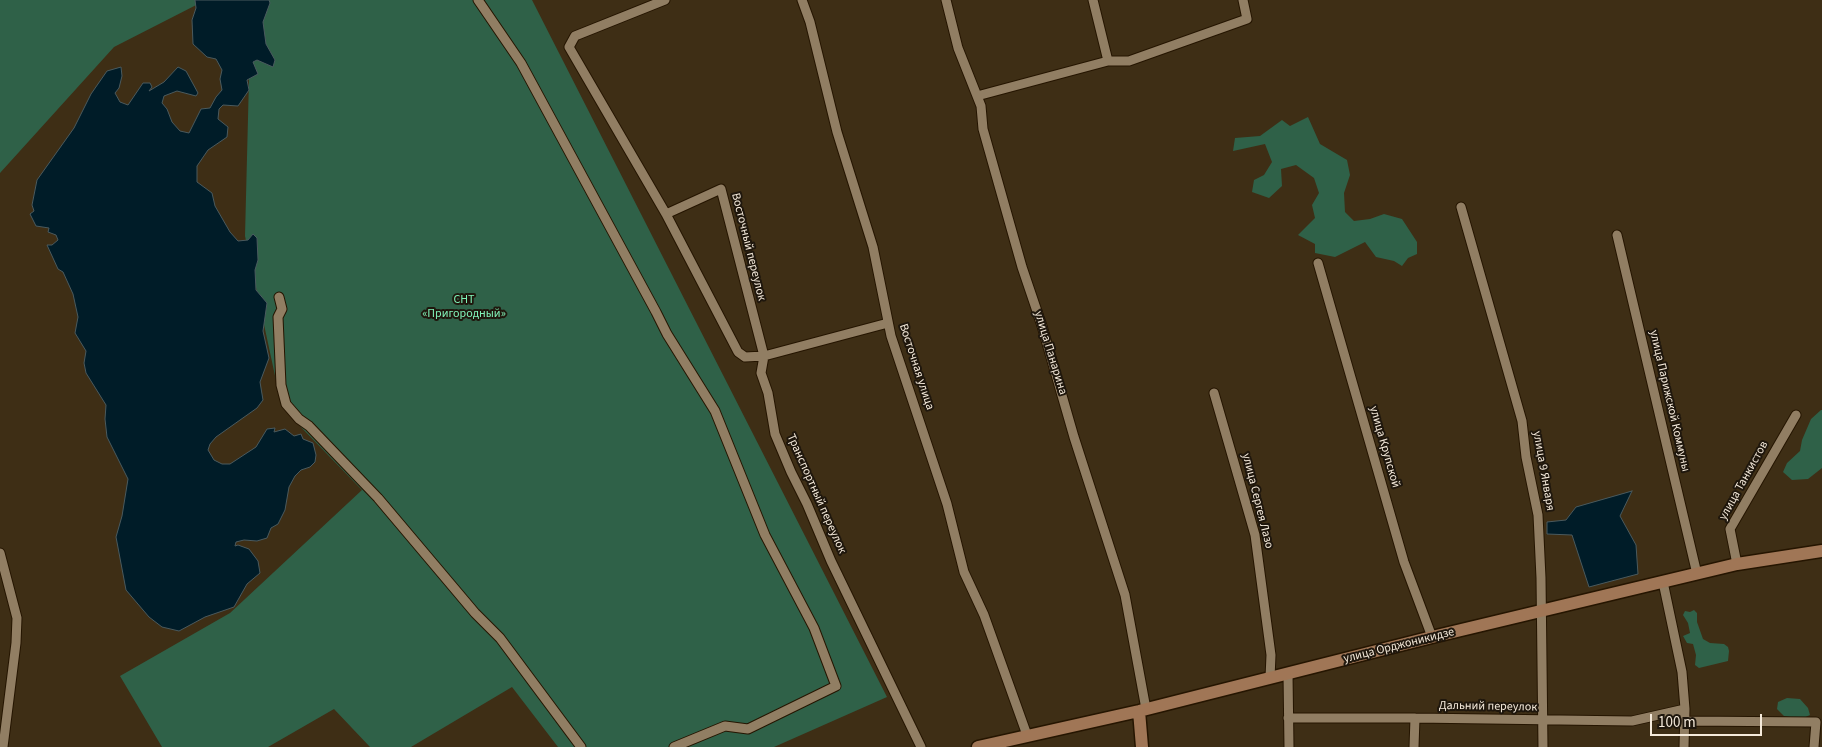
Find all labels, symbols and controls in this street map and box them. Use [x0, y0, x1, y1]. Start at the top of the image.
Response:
street label: Восточный переулок [728, 192, 768, 302]
park label: СНТ «Пригородный» [422, 293, 506, 321]
street label: улица Панарина [1030, 309, 1070, 397]
street label: Восточная улица [895, 322, 937, 412]
street label: улица Парижской Коммуны [1646, 329, 1692, 473]
street label: улица Крупской [1365, 405, 1403, 489]
street label: улица 9 Января [1529, 430, 1557, 512]
street label: Транспортный переулок [783, 432, 849, 556]
street label: улица Танкистов [1716, 439, 1772, 523]
street label: улица Сергея Лазо [1238, 452, 1276, 550]
street label: улица Орджоникидзе [1342, 625, 1456, 667]
street label: Дальний переулок [1439, 699, 1537, 715]
scale bar [1652, 704, 1764, 736]
text: 100 m [1658, 712, 1696, 733]

